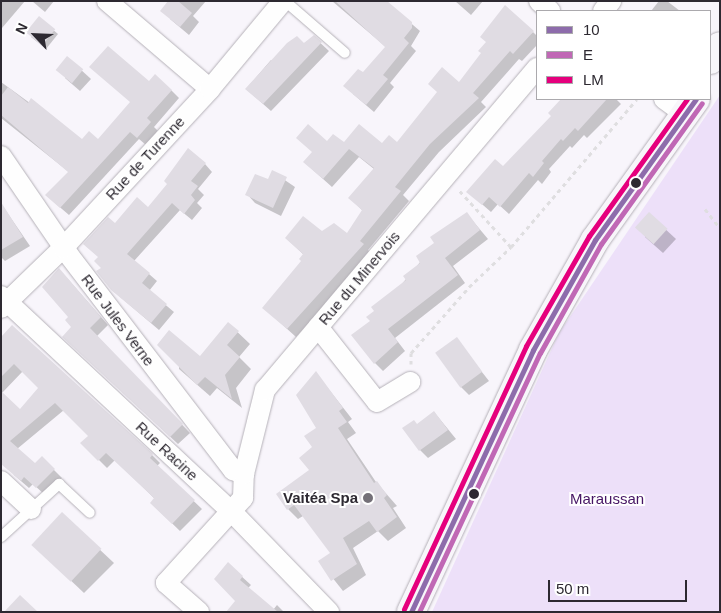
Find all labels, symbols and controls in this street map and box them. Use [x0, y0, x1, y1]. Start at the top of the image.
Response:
north arrow [10, 10, 60, 60]
legend [536, 10, 711, 100]
text: N [12, 21, 31, 37]
text: 10 [583, 21, 600, 38]
text: E [583, 46, 593, 63]
text: LM [583, 71, 604, 88]
street label: Rue de Turenne [102, 112, 188, 204]
unlabelled marker [631, 178, 641, 188]
street label: Rue du Minervois [315, 228, 403, 328]
street label: Rue Jules Verne [78, 271, 158, 369]
street label: Rue Racine [132, 418, 202, 484]
place label: Vaitéa Spa [283, 489, 358, 507]
unlabelled marker [469, 489, 479, 499]
park label: Maraussan [570, 490, 644, 508]
marker: Vaitéa Spa [362, 492, 374, 504]
scale bar [551, 570, 690, 602]
text: 50 m [556, 580, 589, 597]

